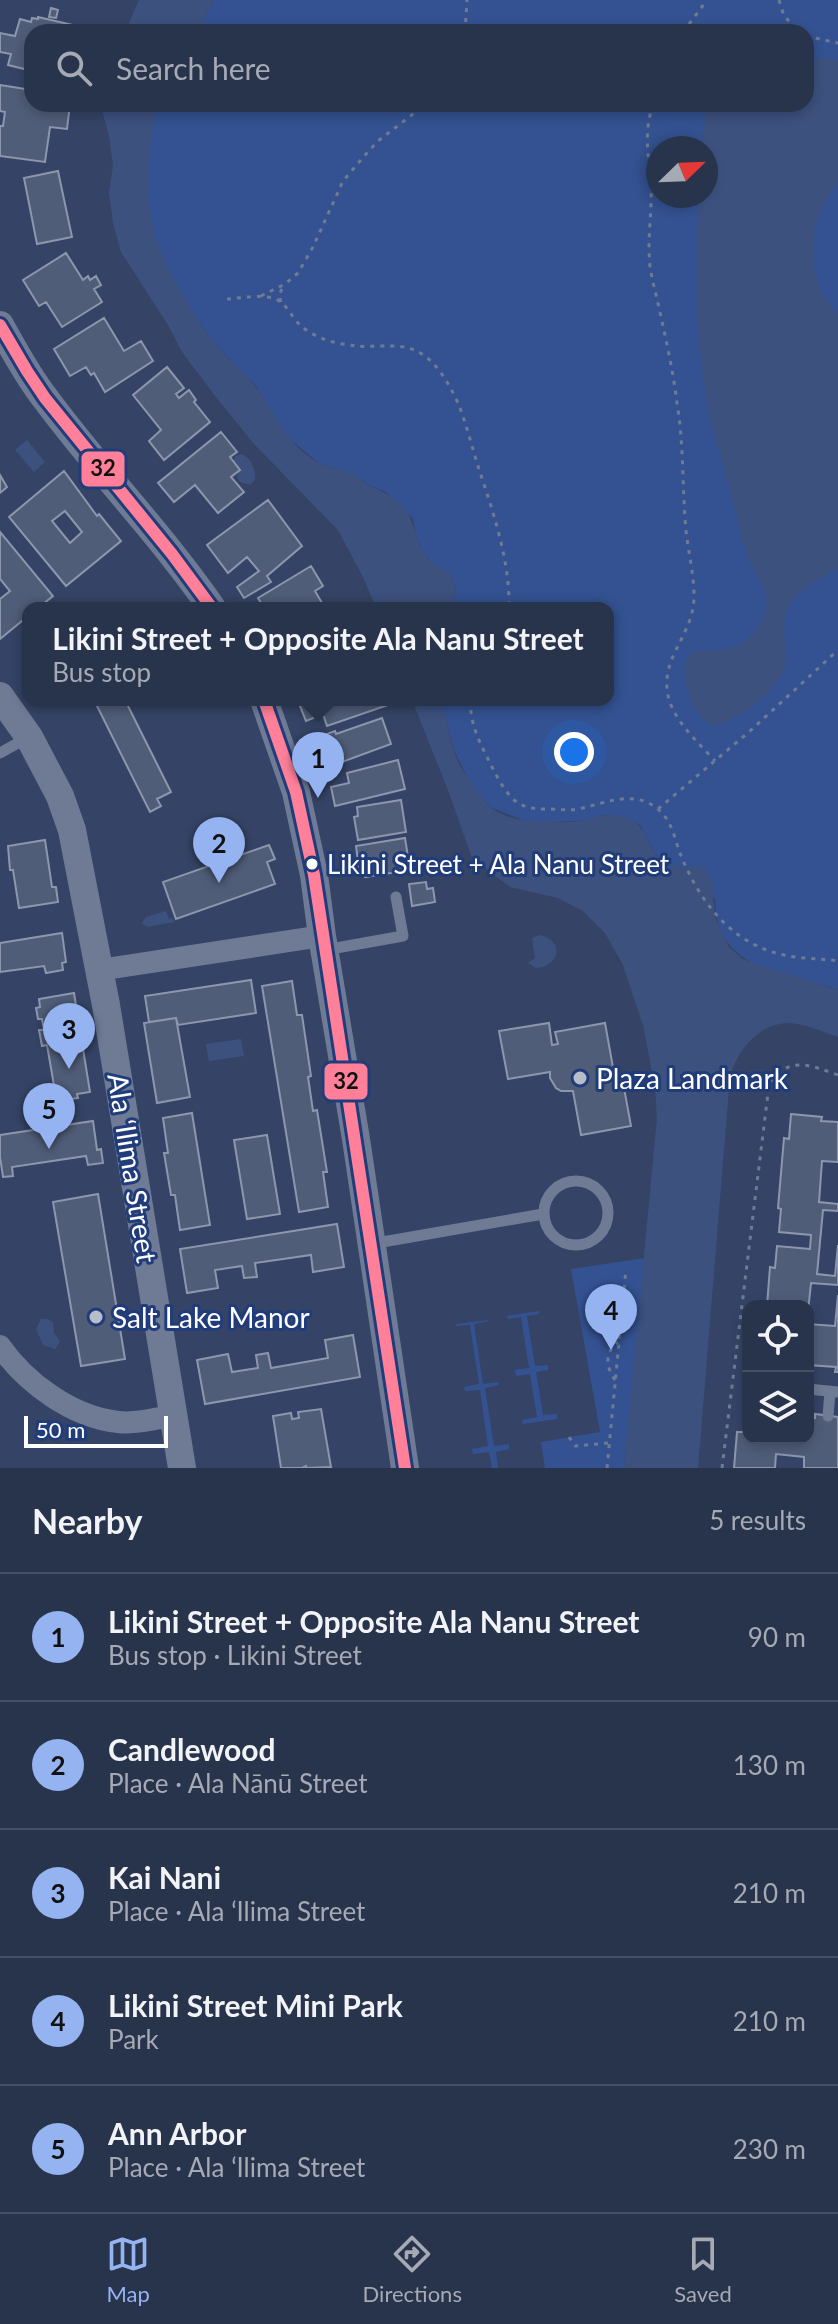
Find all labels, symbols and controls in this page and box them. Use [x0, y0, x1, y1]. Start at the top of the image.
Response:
search box [24, 24, 814, 112]
icon: search [52, 46, 96, 90]
text: Search here [116, 50, 271, 86]
north arrow [646, 136, 718, 208]
line badge: 32 [80, 450, 126, 488]
text: 32 [90, 454, 116, 481]
popup [22, 602, 614, 706]
text: Likini Street + Opposite Ala Nanu Street [52, 620, 584, 656]
text: Bus stop [52, 656, 151, 688]
pin: 1 [292, 732, 344, 798]
your location [554, 732, 594, 772]
pin: 2 [193, 817, 245, 883]
place label: Likini Street + Ala Nanu Street [327, 848, 670, 880]
marker: Likini Street + Ala Nanu Street [304, 856, 320, 872]
pin: 3 [43, 1003, 95, 1069]
place label: Plaza Landmark [596, 1061, 789, 1095]
line badge: 32 [323, 1062, 369, 1101]
text: 32 [333, 1067, 359, 1094]
marker: Plaza Landmark [571, 1069, 589, 1087]
street label: Ala ʻIlima Street [101, 1071, 165, 1265]
pin: 5 [23, 1083, 75, 1149]
pin: 4 [585, 1284, 637, 1350]
place label: Salt Lake Manor [112, 1300, 310, 1334]
map controls [742, 1300, 814, 1444]
button: locate [742, 1300, 814, 1372]
marker: Salt Lake Manor [87, 1308, 105, 1326]
button: layers [742, 1372, 814, 1444]
scale bar [24, 1412, 168, 1448]
text: 50 m [36, 1416, 85, 1443]
text: Nearby [32, 1500, 143, 1541]
text: 5 results [709, 1504, 806, 1536]
text: Likini Street + Opposite Ala Nanu Street [108, 1603, 640, 1639]
text: 1 [50, 1621, 66, 1653]
text: 90 m [748, 1621, 806, 1653]
text: Bus stop · Likini Street [108, 1639, 362, 1671]
text: Candlewood [108, 1731, 276, 1767]
text: 2 [50, 1749, 66, 1781]
text: 130 m [733, 1749, 806, 1781]
text: Place · Ala Nānū Street [108, 1767, 367, 1799]
text: Kai Nani [108, 1859, 221, 1895]
text: 3 [50, 1877, 66, 1909]
text: 210 m [733, 1877, 806, 1909]
text: Place · Ala ʻIlima Street [108, 1895, 365, 1927]
text: Likini Street Mini Park [108, 1987, 403, 2023]
text: 4 [50, 2005, 66, 2037]
text: 210 m [733, 2005, 806, 2037]
text: Park [108, 2023, 159, 2055]
text: Ann Arbor [108, 2115, 246, 2151]
text: 5 [50, 2133, 66, 2165]
text: 230 m [733, 2133, 806, 2165]
text: Place · Ala ʻIlima Street [108, 2151, 365, 2183]
tab: Map [106, 2232, 150, 2307]
tab: Directions [363, 2232, 462, 2307]
tab: Saved [674, 2232, 732, 2307]

